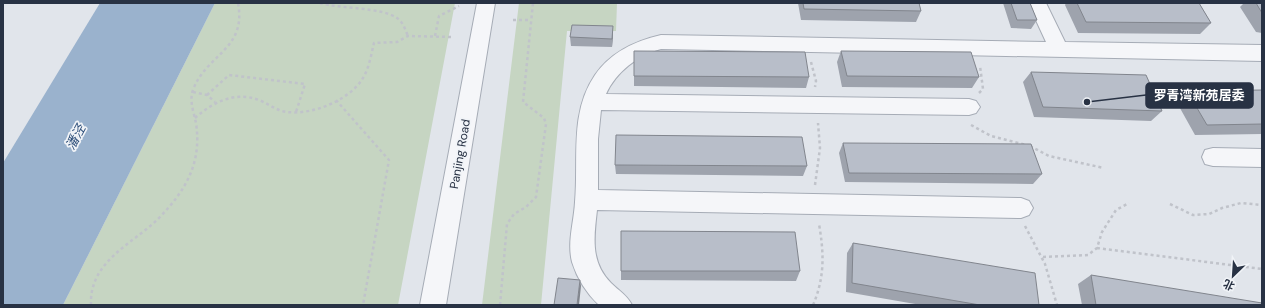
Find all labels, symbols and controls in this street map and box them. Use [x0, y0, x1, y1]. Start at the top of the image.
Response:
callout: 罗青湾新苑居委 [1146, 83, 1253, 108]
text: 罗青湾新苑居委 [1153, 87, 1245, 104]
street label: Panjing Road [446, 118, 474, 190]
water label: 潘泾 [62, 120, 90, 153]
north arrow [1213, 256, 1253, 296]
text: 北 [1221, 276, 1237, 294]

